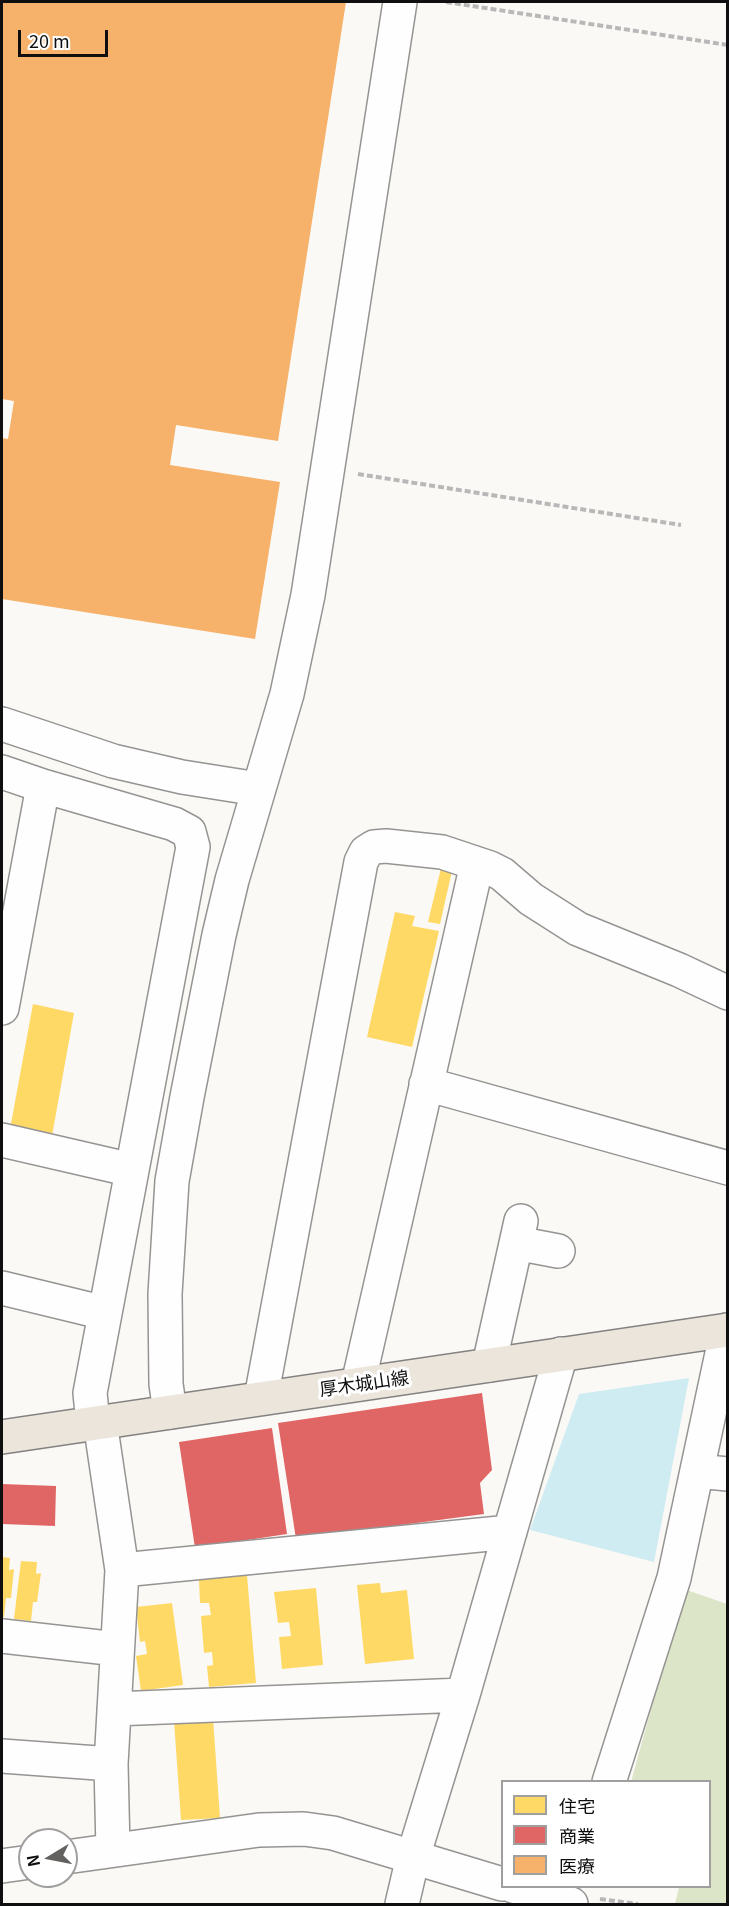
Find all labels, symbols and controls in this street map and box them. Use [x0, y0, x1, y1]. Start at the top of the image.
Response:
scale bar [21, 18, 111, 56]
text: 20 m [29, 27, 70, 53]
street label: 厚木城山線 [318, 1366, 410, 1400]
legend [501, 1780, 711, 1888]
text: 住宅 [559, 1792, 595, 1818]
text: 商業 [559, 1822, 595, 1848]
north arrow [18, 1828, 78, 1888]
text: 医療 [559, 1852, 595, 1878]
text: N [19, 1853, 45, 1869]

